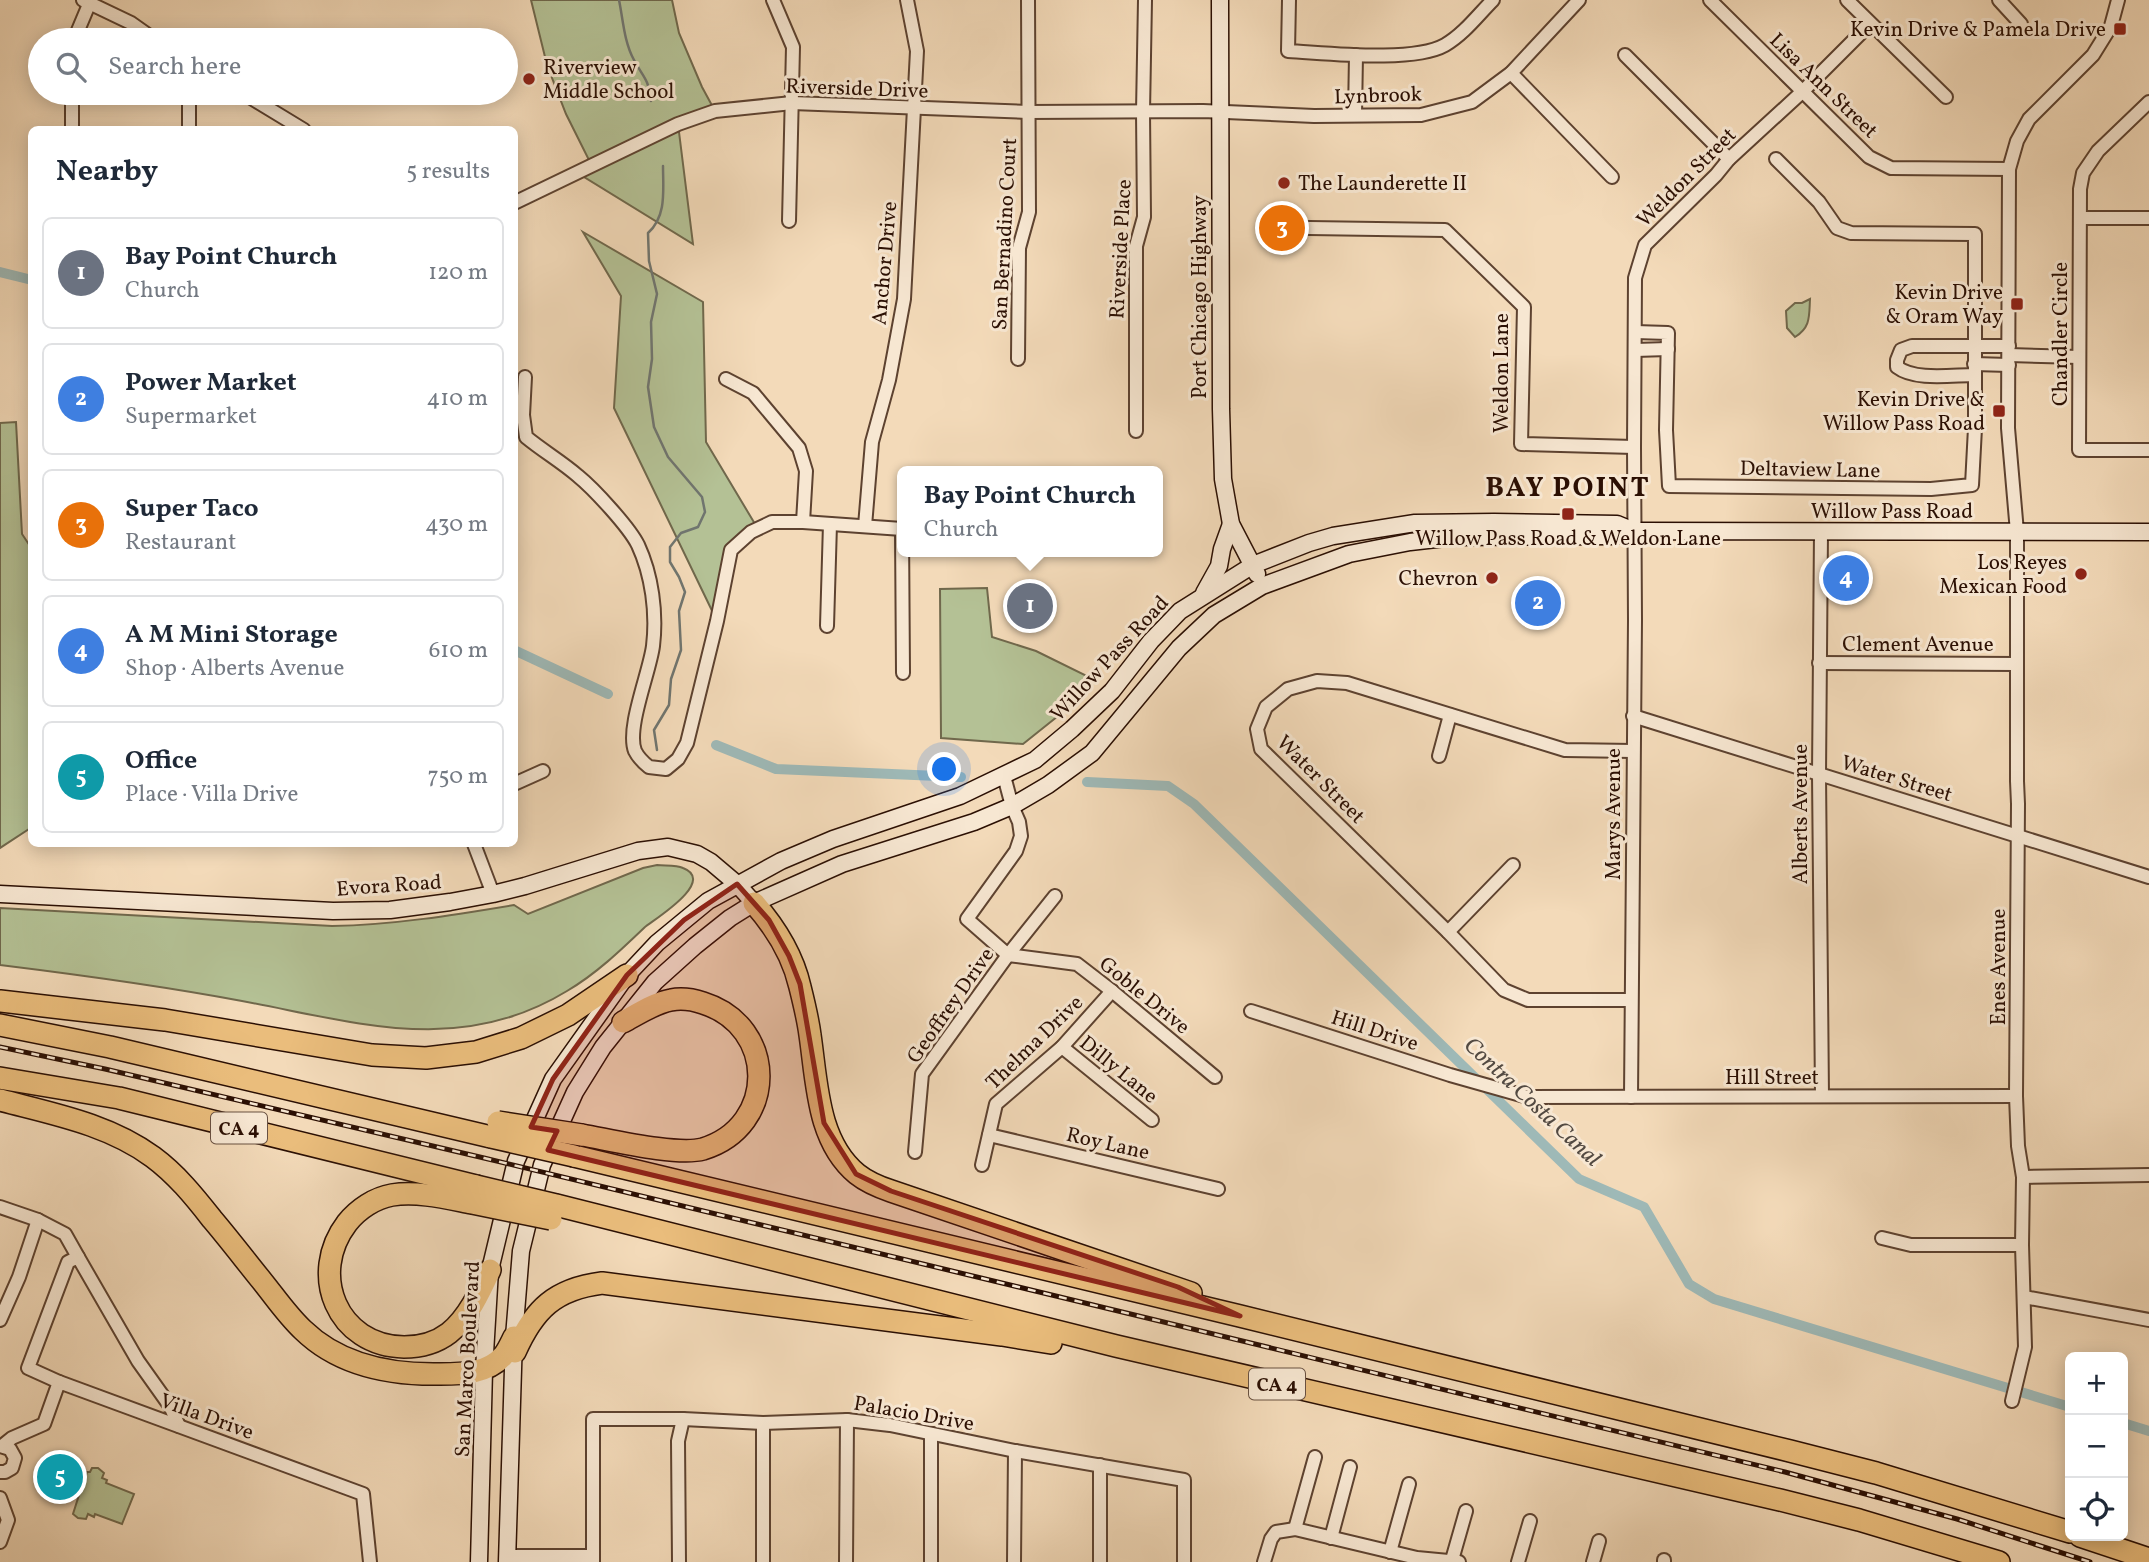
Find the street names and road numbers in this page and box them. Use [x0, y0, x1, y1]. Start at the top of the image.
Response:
street label: Lisa Ann Street [1762, 27, 1884, 145]
street label: Riverside Drive [785, 73, 929, 106]
street label: Lynbrook [1334, 80, 1423, 113]
street label: Weldon Street [1631, 122, 1743, 234]
street label: San Bernadino Court [986, 137, 1025, 331]
street label: Riverside Place [1103, 178, 1140, 320]
street label: Port Chicago Highway [1186, 194, 1215, 399]
street label: Anchor Drive [866, 200, 905, 326]
street label: Chandler Circle [2047, 262, 2076, 406]
street label: Weldon Lane [1488, 313, 1517, 433]
street label: Deltaview Lane [1740, 455, 1880, 486]
street label: Willow Pass Road [1811, 498, 1973, 527]
street label: Willow Pass Road [1044, 590, 1176, 728]
street label: Clement Avenue [1842, 631, 1994, 660]
street label: Water Street [1269, 729, 1371, 831]
street label: Alberts Avenue [1787, 744, 1816, 884]
street label: Marys Avenue [1600, 748, 1629, 880]
street label: Water Street [1837, 749, 1956, 810]
street label: Evora Road [335, 868, 443, 905]
street label: Enes Avenue [1985, 908, 2014, 1026]
street label: Geoffrey Drive [901, 942, 1002, 1070]
street label: Goble Drive [1092, 951, 1196, 1042]
street label: Thelma Drive [980, 989, 1090, 1097]
street label: Hill Drive [1327, 1004, 1422, 1059]
street label: Dilly Lane [1072, 1029, 1164, 1111]
street label: Hill Street [1725, 1064, 1819, 1093]
road number: CA 4 [211, 1112, 267, 1144]
street label: Roy Lane [1063, 1121, 1152, 1168]
street label: San Marco Boulevard [449, 1260, 488, 1458]
road number: CA 4 [1249, 1368, 1305, 1400]
street label: Villa Drive [155, 1387, 258, 1448]
street label: Palacio Drive [851, 1390, 976, 1439]

